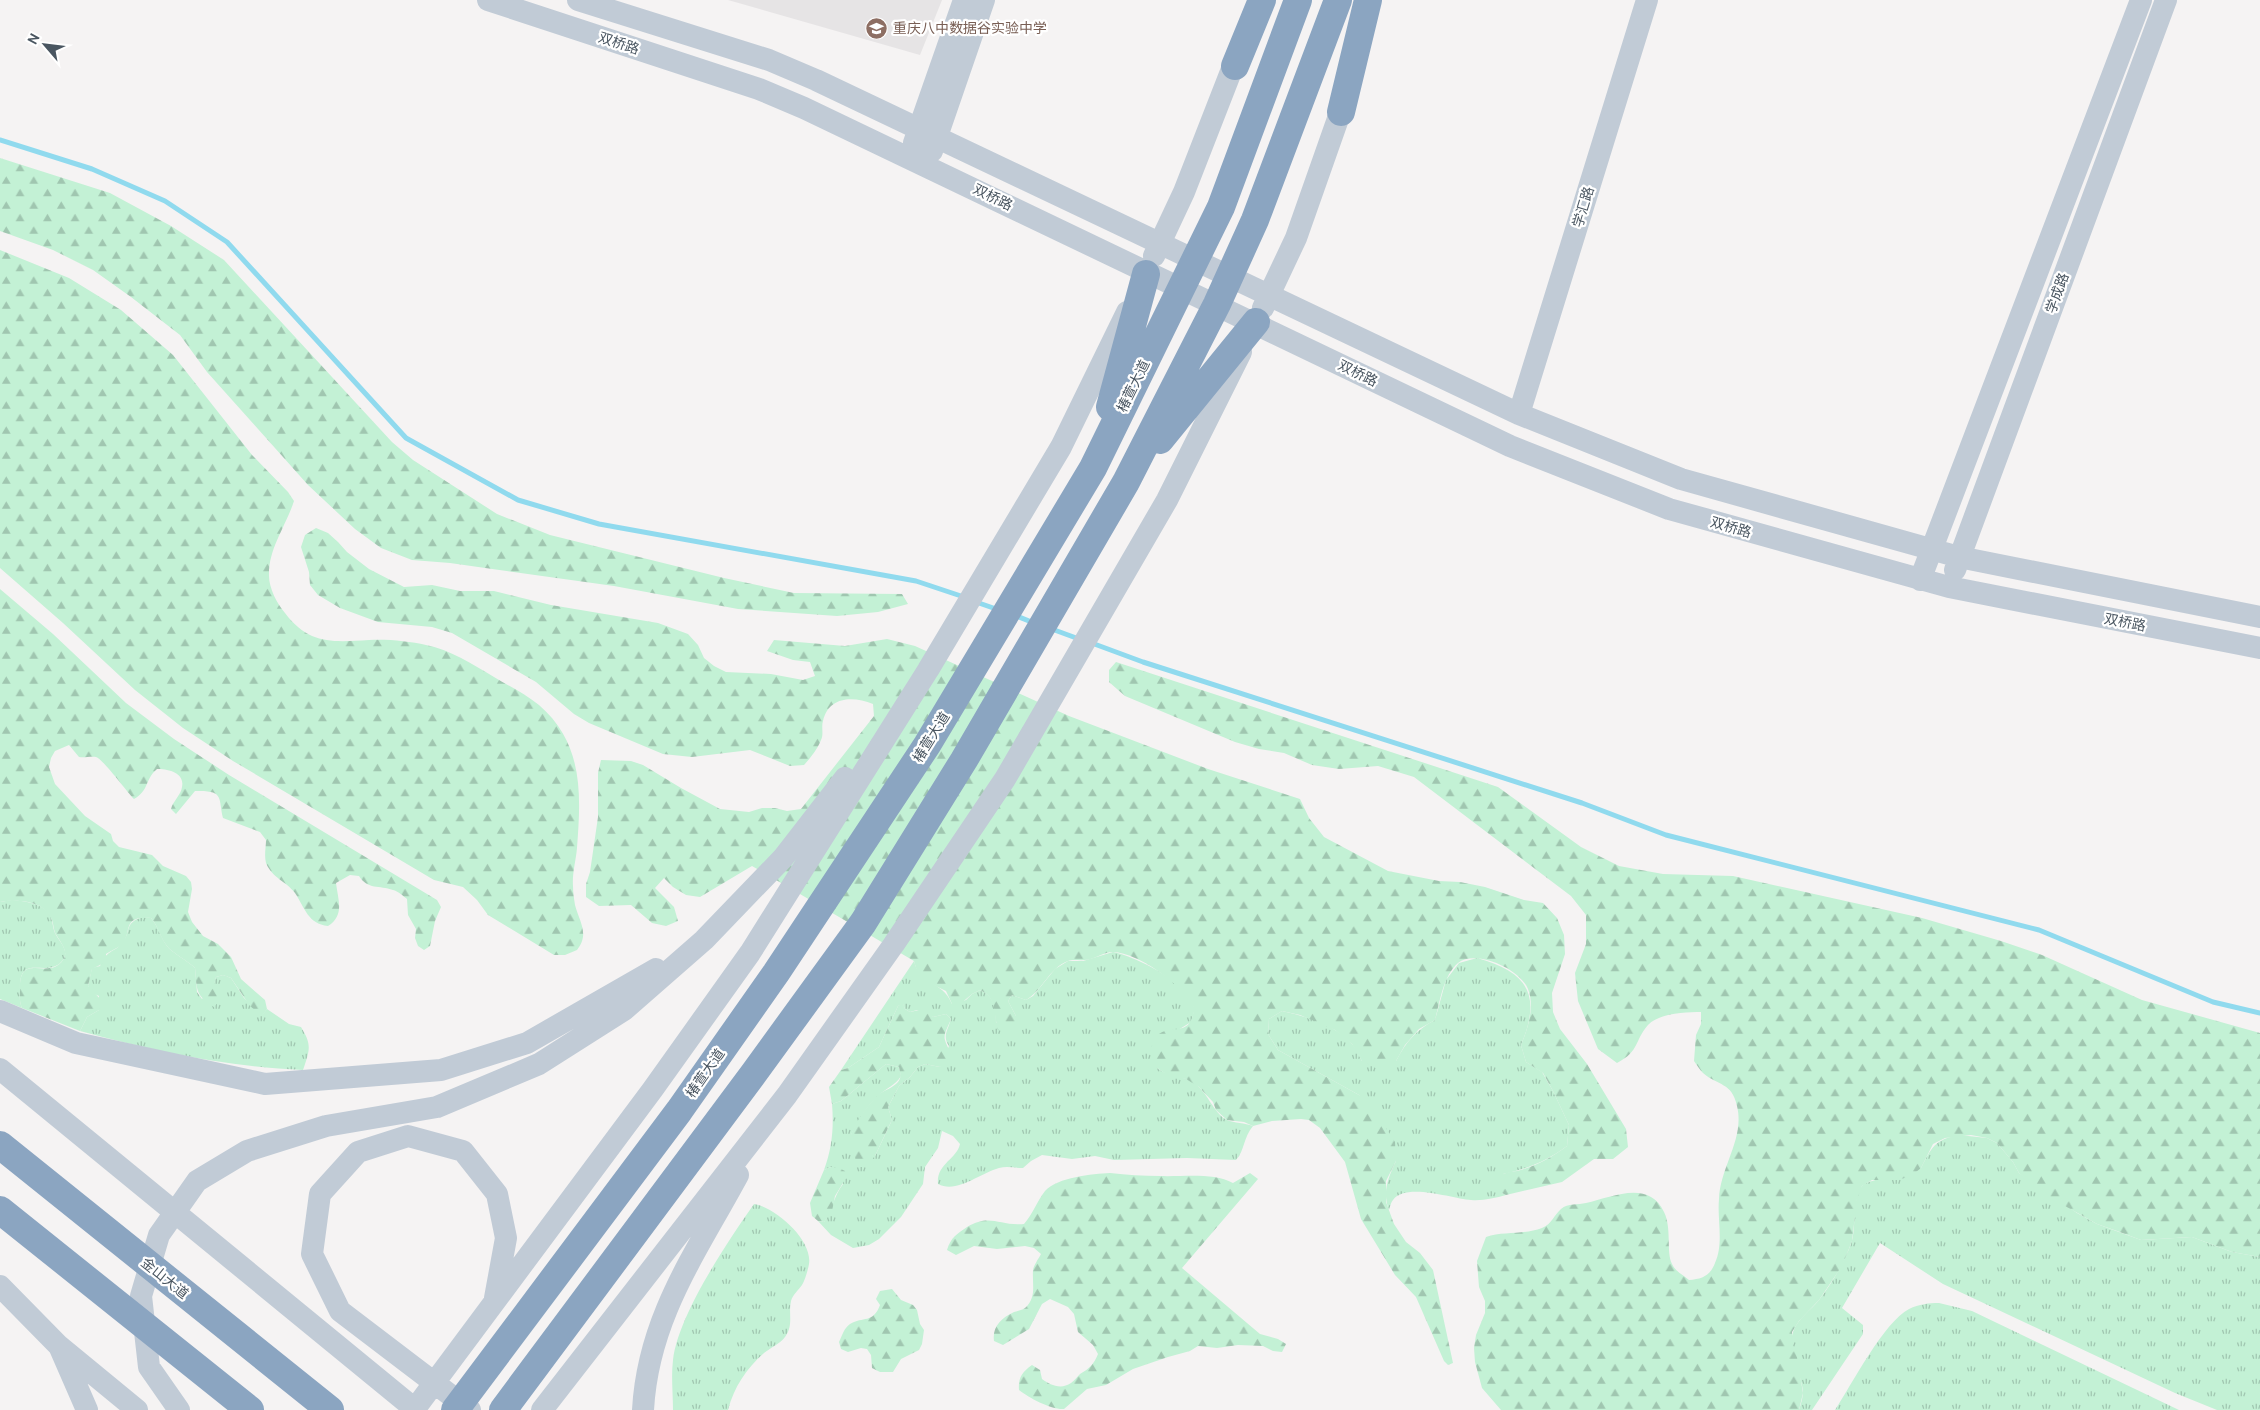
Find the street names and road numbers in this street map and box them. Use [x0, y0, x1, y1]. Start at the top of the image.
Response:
street label: 双桥路 [596, 28, 642, 58]
street label: 双桥路 [970, 180, 1016, 214]
street label: 学汇路 [1568, 184, 1598, 230]
street label: 学成路 [2041, 270, 2073, 316]
street label: 双桥路 [1335, 356, 1381, 390]
street label: 椿萱大道 [1113, 357, 1153, 415]
street label: 双桥路 [1708, 513, 1754, 541]
street label: 双桥路 [2103, 609, 2147, 635]
street label: 椿萱大道 [909, 708, 953, 766]
street label: 椿萱大道 [682, 1045, 728, 1101]
street label: 金山大道 [138, 1253, 192, 1303]

